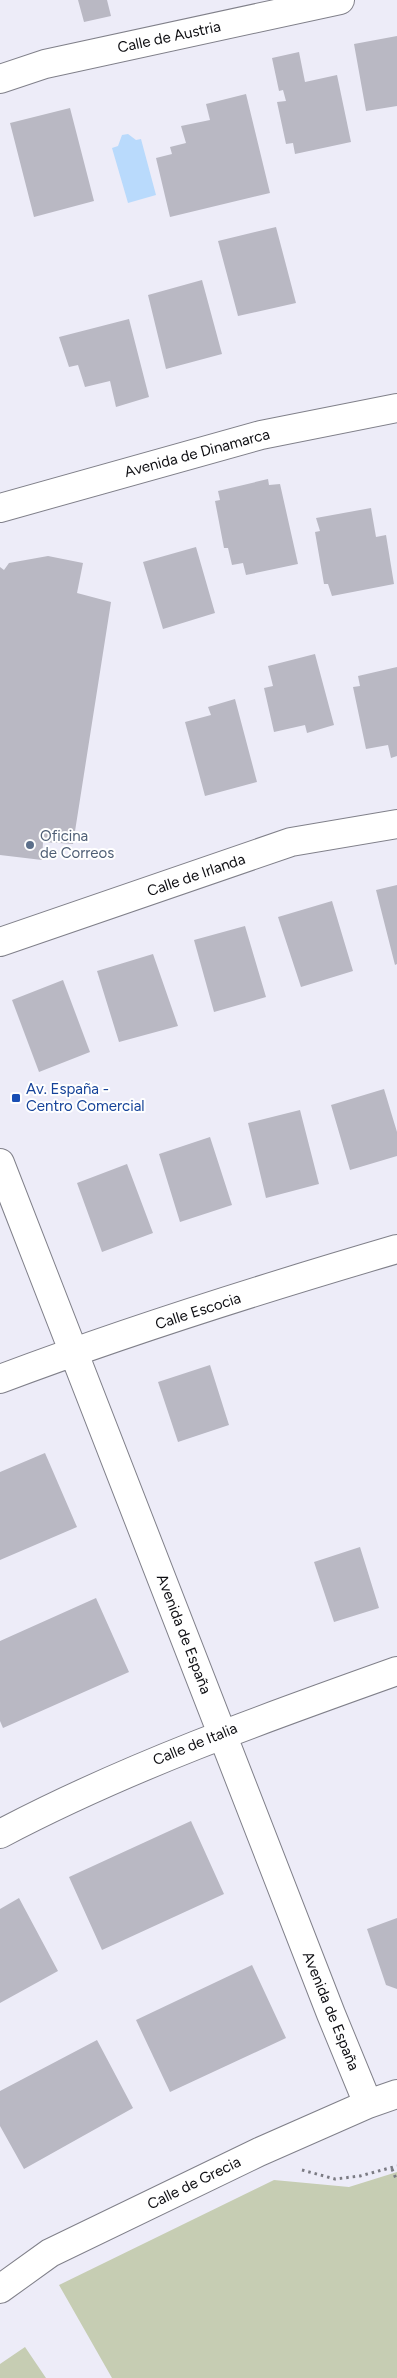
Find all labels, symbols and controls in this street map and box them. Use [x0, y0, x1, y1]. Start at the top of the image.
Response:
street label: Calle de Austria [116, 17, 222, 57]
street label: Avenida de Dinamarca [122, 425, 272, 481]
place label: Oficina de Correos [40, 827, 114, 862]
marker: Oficina de Correos [24, 839, 36, 851]
street label: Calle de Irlanda [145, 850, 247, 900]
place label: Av. España - Centro Comercial [26, 1080, 145, 1115]
marker: Av. España - Centro Comercial [10, 1092, 22, 1104]
street label: Calle Escocia [153, 1289, 243, 1333]
street label: Avenida de España [153, 1572, 215, 1696]
street label: Calle de Italia [150, 1719, 240, 1769]
street label: Avenida de España [299, 1949, 363, 2073]
street label: Calle de Grecia [144, 2153, 244, 2213]

